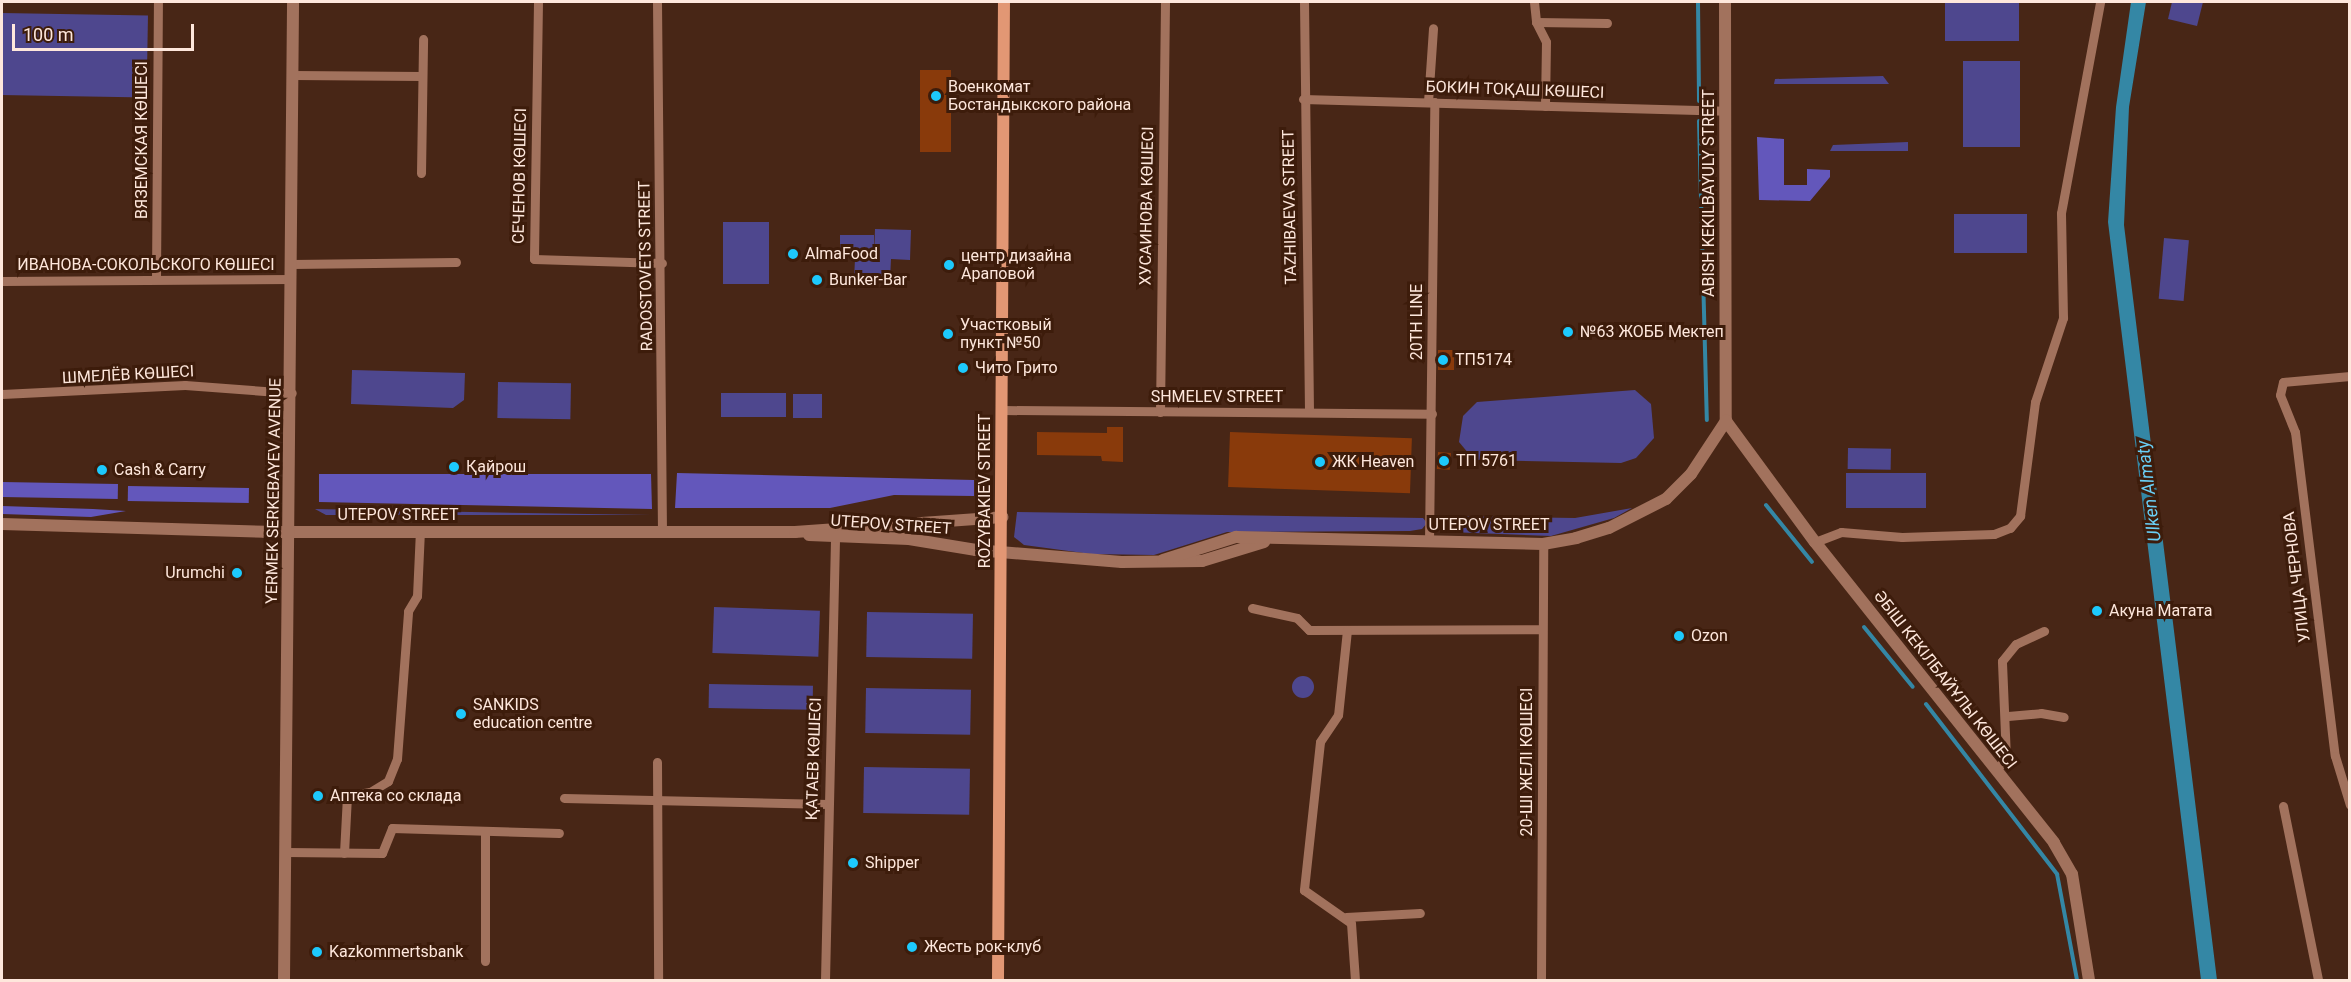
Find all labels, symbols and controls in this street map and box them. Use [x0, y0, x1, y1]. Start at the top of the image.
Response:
scale bar [15, 12, 196, 50]
text: 100 m [23, 24, 74, 45]
street label: ВЯЗЕМСКАЯ КӨШЕСІ [132, 61, 152, 219]
place label: Военкомат Бостандыкского района [948, 77, 1131, 115]
street label: БОКИН ТОҚАШ КӨШЕСІ [1425, 77, 1605, 103]
marker: Военкомат Бостандыкского района [929, 89, 943, 103]
street label: ABISH KEKILBAYULY STREET [1699, 89, 1719, 297]
street label: СЕЧЕНОВ КӨШЕСІ [509, 108, 531, 244]
street label: ХУСАИНОВА КӨШЕСІ [1136, 126, 1158, 286]
street label: TAZHIBAEVA STREET [1279, 129, 1301, 285]
street label: RADOSTOVETS STREET [635, 181, 657, 351]
place label: AlmaFood [805, 244, 878, 264]
place label: центр дизайна Араповой [961, 246, 1072, 284]
marker: AlmaFood [786, 247, 800, 261]
street label: ИВАНОВА-СОКОЛЬСКОГО КӨШЕСІ [17, 255, 275, 275]
marker: центр дизайна Араповой [942, 258, 956, 272]
place label: Bunker-Bar [829, 270, 907, 290]
marker: Bunker-Bar [810, 273, 824, 287]
street label: 20TH LINE [1407, 284, 1427, 360]
place label: Участковый пункт №50 [960, 315, 1052, 353]
place label: №63 ЖОББ Мектеп [1580, 322, 1724, 342]
marker: №63 ЖОББ Мектеп [1561, 325, 1575, 339]
marker: Участковый пункт №50 [941, 327, 955, 341]
place label: ТП5174 [1455, 350, 1512, 370]
marker: ТП5174 [1436, 353, 1450, 367]
place label: Чито Грито [975, 358, 1058, 378]
marker: Чито Грито [956, 361, 970, 375]
street label: ШМЕЛЁВ КӨШЕСІ [61, 362, 195, 388]
street label: YERMEK SERKEBAYEV AVENUE [262, 378, 286, 604]
street label: SHMELEV STREET [1151, 387, 1283, 407]
street label: ROZYBAKIEV STREET [975, 414, 995, 568]
water label: Ulken Almaty [2132, 439, 2166, 543]
place label: ТП 5761 [1456, 451, 1517, 471]
place label: ЖК Heaven [1332, 452, 1414, 472]
marker: ТП 5761 [1437, 454, 1451, 468]
marker: ЖК Heaven [1313, 455, 1327, 469]
place label: Қайрош [466, 457, 526, 477]
place label: Cash & Carry [114, 460, 206, 480]
marker: Қайрош [447, 460, 461, 474]
marker: Cash & Carry [95, 463, 109, 477]
street label: UTEPOV STREET [338, 505, 458, 525]
street label: UTEPOV STREET [830, 511, 952, 539]
street label: УЛИЦА ЧЕРНОВА [2279, 511, 2315, 643]
street label: UTEPOV STREET [1429, 515, 1549, 535]
place label: Urumchi [165, 563, 225, 583]
marker: Urumchi [230, 566, 244, 580]
street label: ӘБІШ КЕКІЛБАЙҰЛЫ КӨШЕСІ [1870, 587, 2020, 773]
place label: Акуна Матата [2109, 601, 2213, 621]
marker: Акуна Матата [2090, 604, 2104, 618]
place label: Ozon [1691, 626, 1728, 646]
marker: Ozon [1672, 629, 1686, 643]
street label: 20-ШІ ЖЕЛІ КӨШЕСІ [1517, 688, 1537, 836]
place label: SANKIDS education centre [473, 695, 592, 733]
street label: ҚАТАЕВ КӨШЕСІ [802, 697, 826, 821]
marker: SANKIDS education centre [454, 707, 468, 721]
place label: Аптека со склада [330, 786, 461, 806]
marker: Аптека со склада [311, 789, 325, 803]
place label: Shipper [865, 853, 919, 873]
marker: Shipper [846, 856, 860, 870]
place label: Жесть рок-клуб [924, 937, 1041, 957]
marker: Жесть рок-клуб [905, 940, 919, 954]
place label: Kazkommertsbank [329, 942, 463, 962]
marker: Kazkommertsbank [310, 945, 324, 959]

